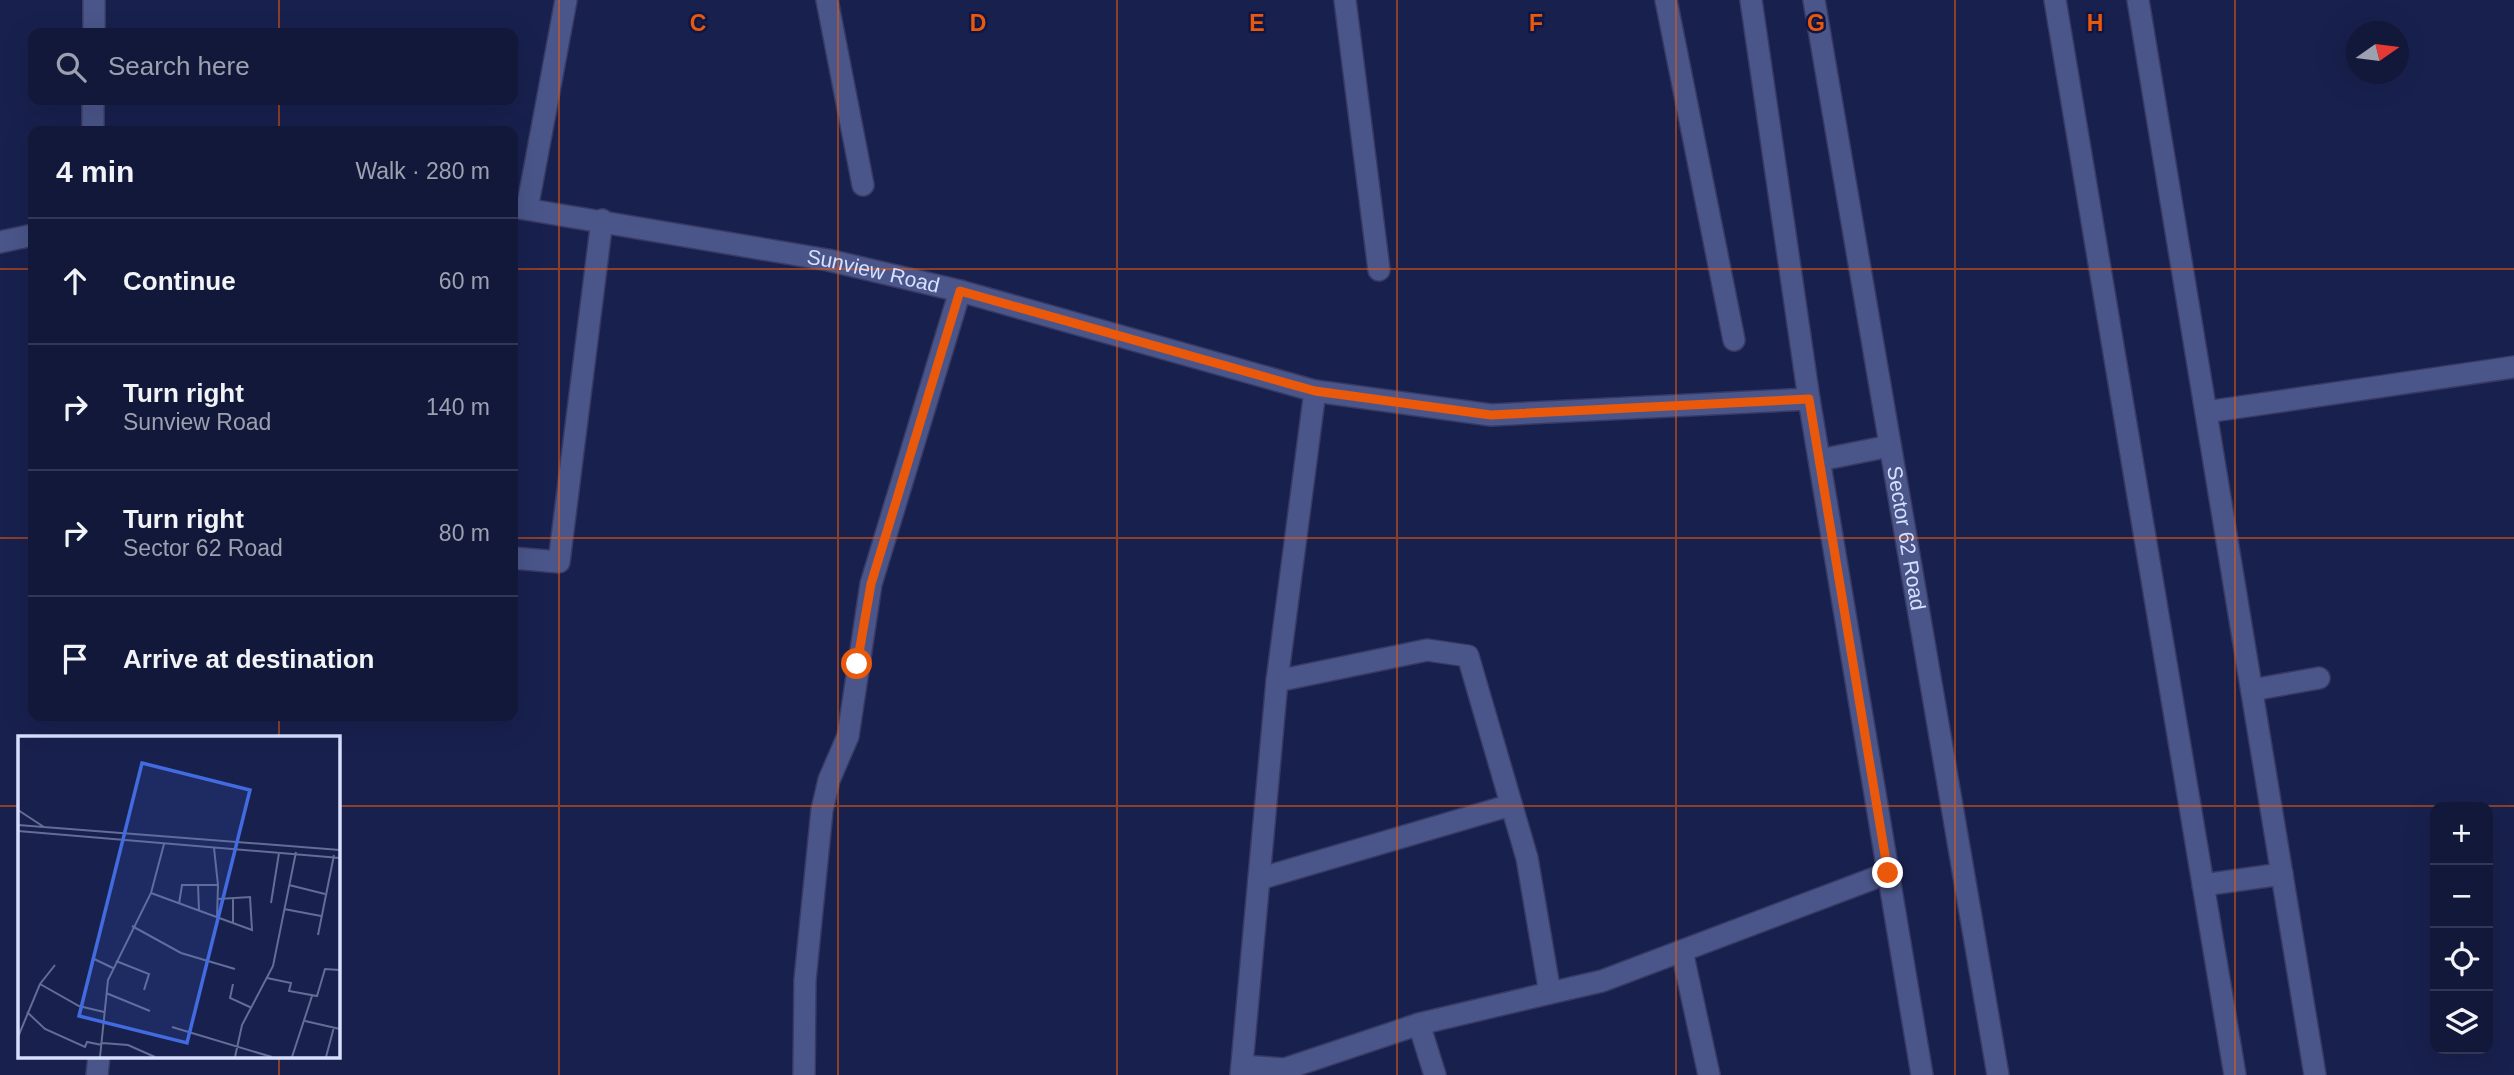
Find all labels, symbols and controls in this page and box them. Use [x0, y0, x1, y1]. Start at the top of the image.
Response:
text: C [690, 10, 706, 36]
text: D [970, 10, 986, 36]
text: E [1249, 10, 1265, 36]
text: F [1529, 10, 1543, 36]
text: G [1807, 10, 1825, 36]
text: H [2087, 10, 2103, 36]
north arrow [2346, 21, 2409, 84]
search box [28, 28, 518, 105]
icon: search [52, 48, 90, 86]
text: Search here [108, 51, 250, 81]
text: 4 min [56, 155, 134, 188]
text: Walk · 280 m [355, 158, 490, 184]
street label: Sunview Road [805, 245, 942, 297]
icon: ahead [56, 262, 94, 300]
text: Continue [123, 266, 236, 296]
text: 60 m [439, 268, 490, 294]
text: Turn right [123, 378, 244, 408]
icon: right [56, 388, 94, 426]
text: 140 m [426, 394, 490, 420]
text: Sunview Road [123, 409, 271, 435]
street label: Sector 62 Road [1883, 464, 1930, 612]
text: Turn right [123, 504, 244, 534]
icon: right [56, 514, 94, 552]
text: 80 m [439, 520, 490, 546]
text: Sector 62 Road [123, 535, 283, 561]
icon: arrive [56, 640, 94, 678]
text: Arrive at destination [123, 644, 374, 674]
route start [841, 648, 872, 679]
inset map [18, 736, 340, 1058]
map controls [2430, 802, 2493, 1054]
button: + [2430, 802, 2493, 865]
route end [1872, 857, 1903, 888]
button: − [2430, 865, 2493, 928]
button: locate [2430, 928, 2493, 991]
button: layers [2430, 991, 2493, 1054]

